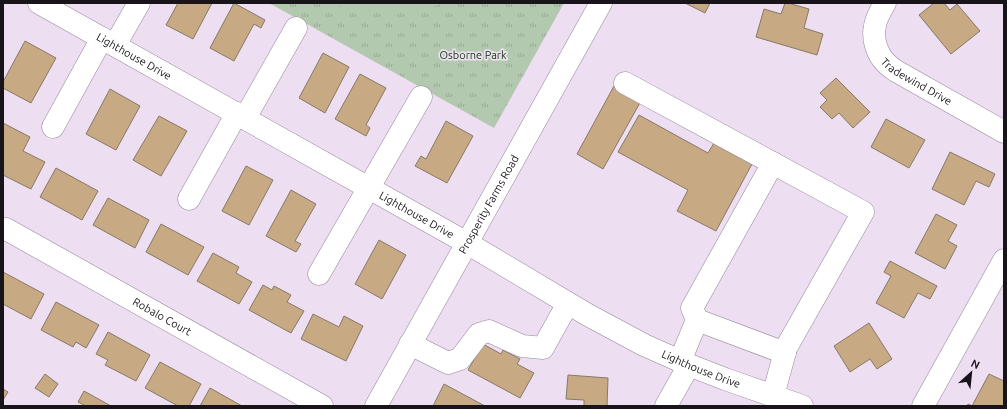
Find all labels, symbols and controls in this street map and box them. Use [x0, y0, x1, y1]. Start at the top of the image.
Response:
street label: Lighthouse Drive [95, 31, 173, 82]
park label: Osborne Park [439, 49, 507, 61]
street label: Tradewind Drive [878, 56, 954, 107]
street label: Prosperity Farms Road [456, 153, 521, 256]
street label: Lighthouse Drive [377, 189, 456, 240]
street label: Robalo Court [131, 295, 194, 338]
street label: Lighthouse Drive [660, 348, 742, 390]
north arrow [951, 353, 991, 393]
text: N [969, 357, 982, 371]

